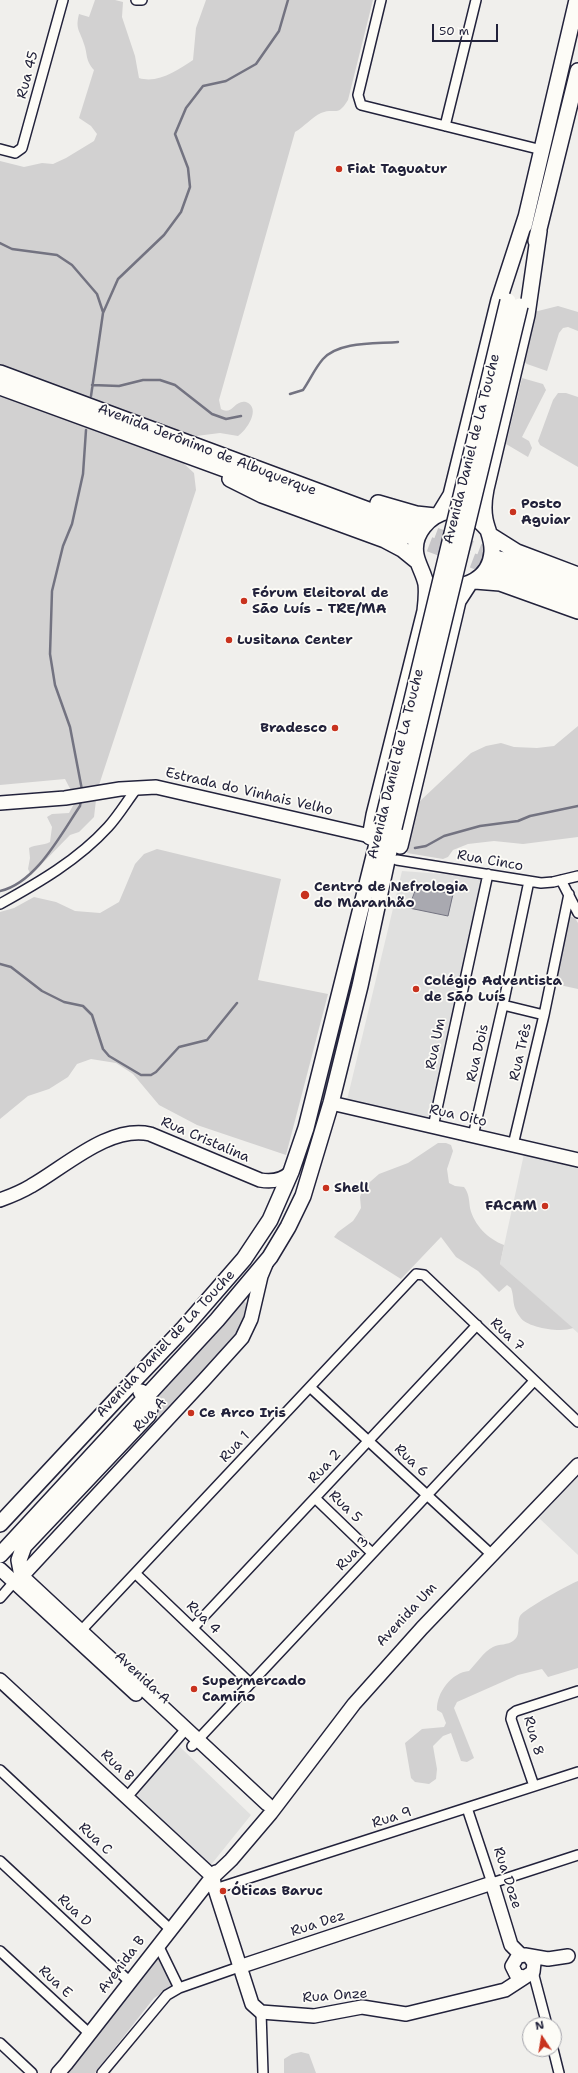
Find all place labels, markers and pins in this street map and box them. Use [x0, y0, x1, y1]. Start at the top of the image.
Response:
place label: Fiat Taguatur [347, 161, 447, 177]
marker: Fiat Taguatur [334, 164, 344, 174]
place label: Posto Aguiar [521, 496, 571, 528]
marker: Posto Aguiar [508, 507, 518, 517]
place label: Fórum Eleitoral de São Luís - TRE/MA [252, 585, 389, 618]
marker: Fórum Eleitoral de São Luís - TRE/MA [239, 596, 249, 606]
place label: Lusitana Center [237, 632, 353, 648]
marker: Lusitana Center [224, 635, 234, 645]
place label: Bradesco [260, 720, 327, 736]
marker: Bradesco [330, 723, 340, 733]
place label: Centro de Nefrologia do Maranhão [314, 879, 468, 912]
marker: Centro de Nefrologia do Maranhão [299, 889, 311, 901]
place label: Colégio Adventista de São Luís [424, 973, 562, 1006]
marker: Colégio Adventista de São Luís [411, 984, 421, 994]
place label: Shell [334, 1180, 369, 1196]
marker: Shell [321, 1183, 331, 1193]
place label: FACAM [485, 1198, 537, 1214]
marker: FACAM [540, 1201, 550, 1211]
place label: Ce Arco Iris [199, 1405, 286, 1421]
marker: Ce Arco Iris [186, 1408, 196, 1418]
place label: Supermercado Camiño [202, 1673, 306, 1706]
marker: Supermercado Camiño [189, 1684, 199, 1694]
place label: Óticas Baruc [231, 1883, 323, 1899]
marker: Óticas Baruc [218, 1886, 228, 1896]

